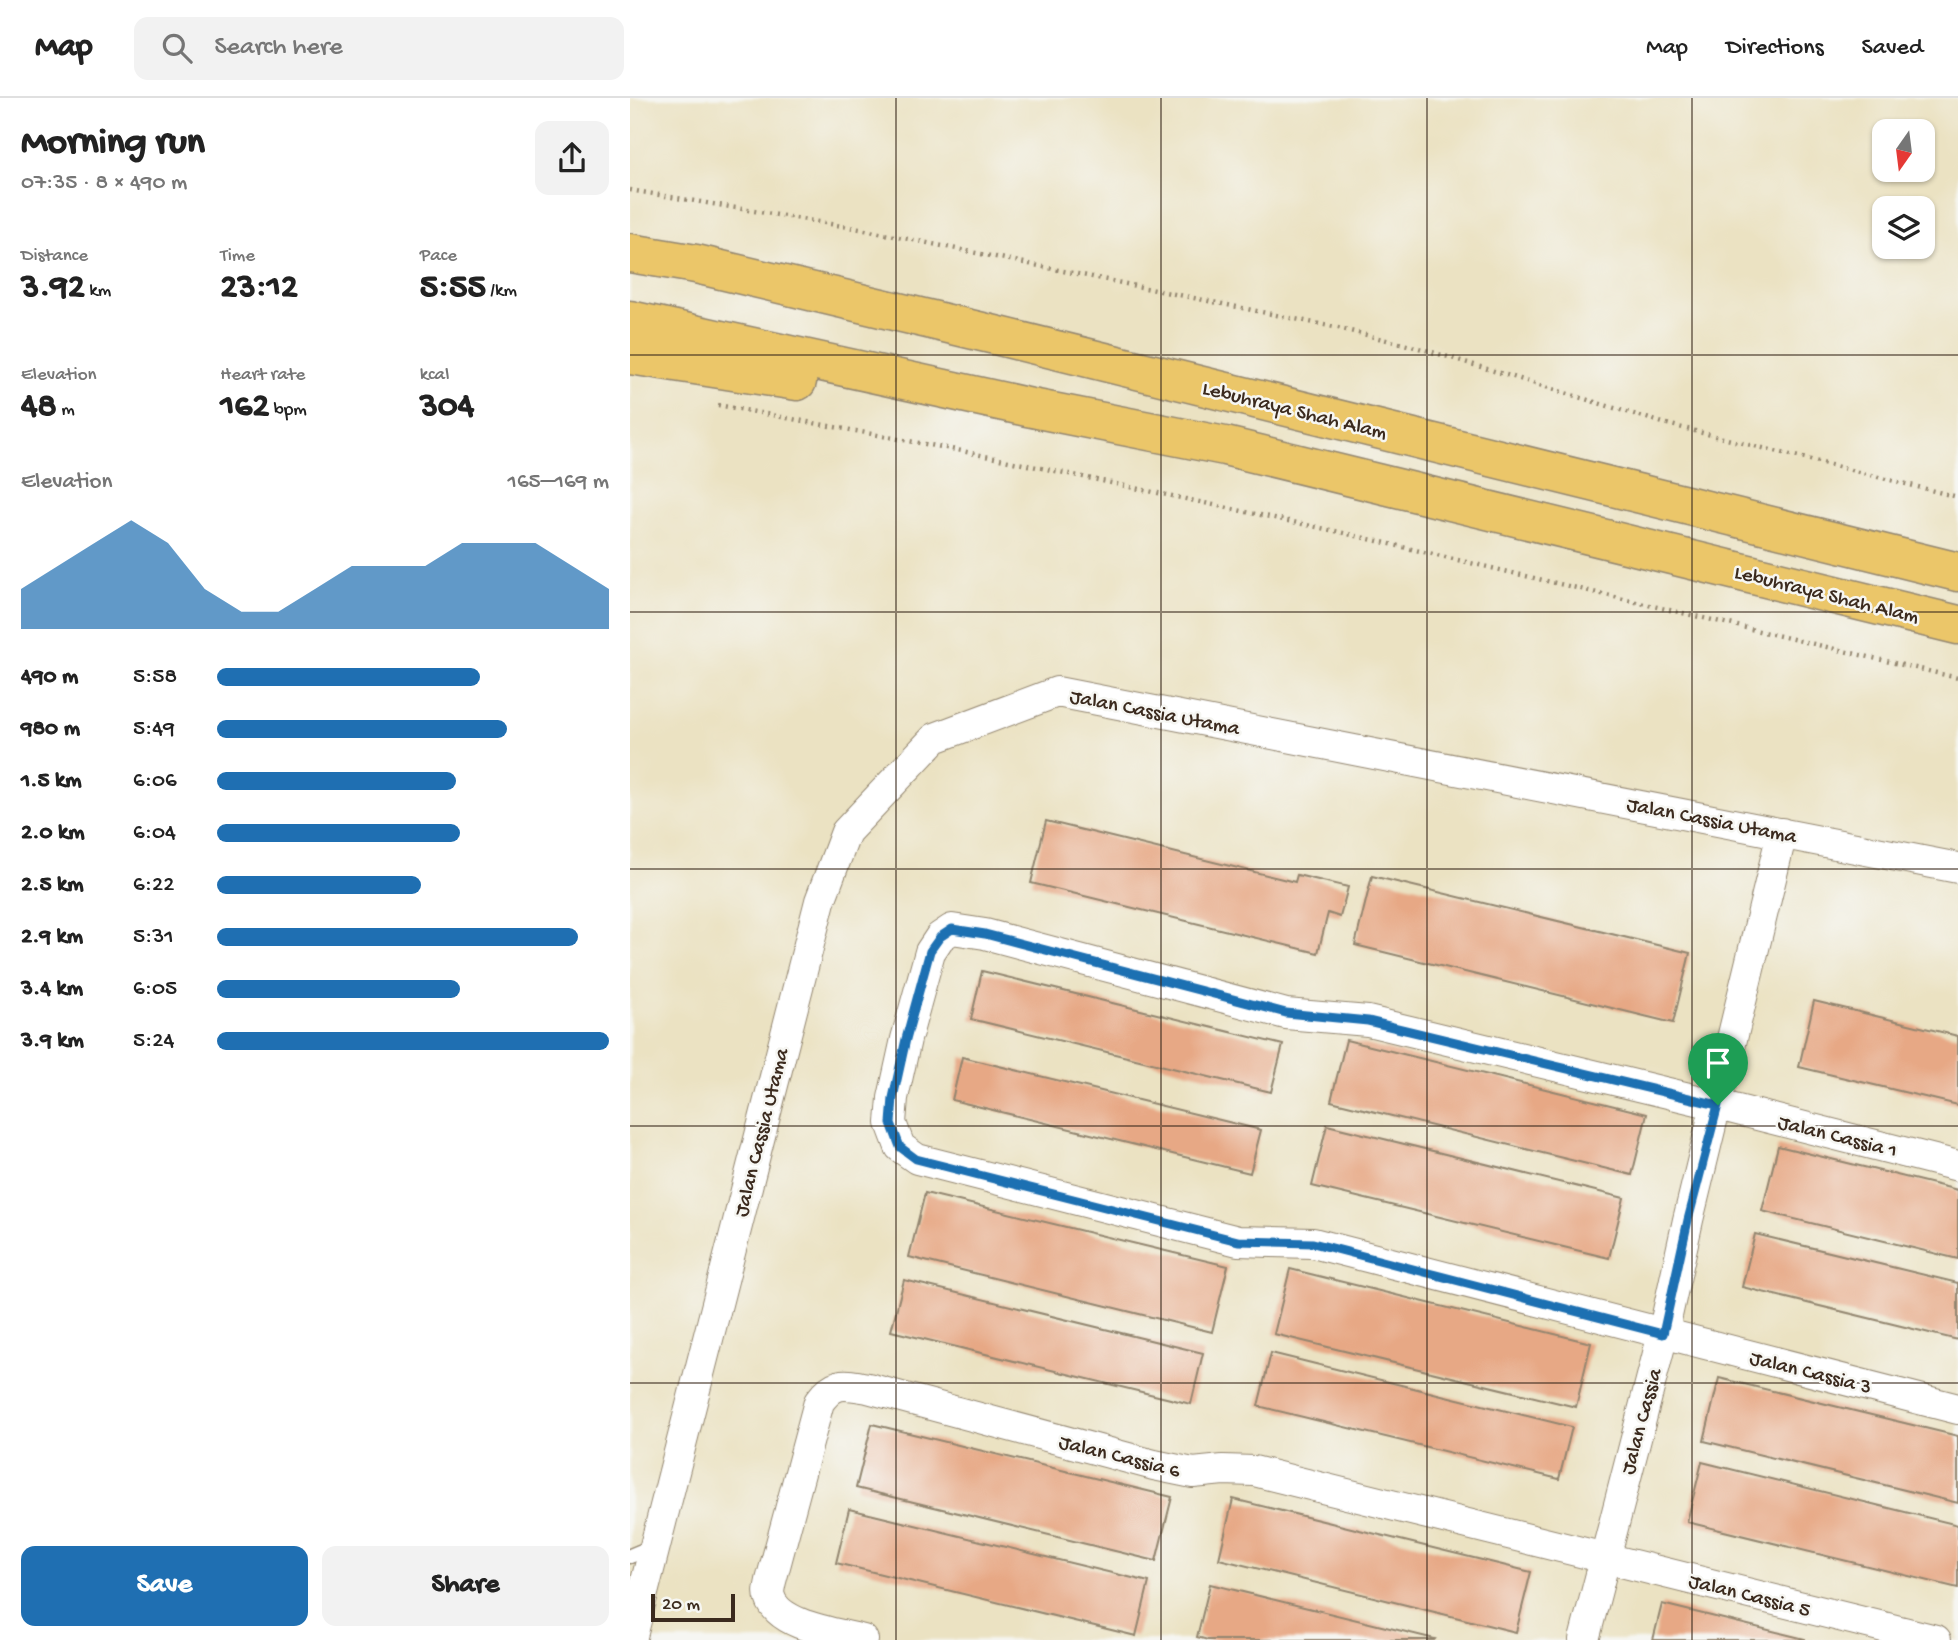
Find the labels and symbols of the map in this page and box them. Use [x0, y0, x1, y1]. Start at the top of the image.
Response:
north arrow [1872, 119, 1936, 182]
street label: Lebuhraya Shah Alam [1199, 377, 1389, 447]
street label: Lebuhraya Shah Alam [1731, 561, 1921, 631]
street label: Jalan Cassia Utama [1067, 686, 1243, 743]
street label: Jalan Cassia Utama [1624, 794, 1800, 851]
pin [1688, 1033, 1748, 1105]
street label: Jalan Cassia Utama [730, 1045, 797, 1220]
street label: Jalan Cassia 1 [1775, 1111, 1899, 1165]
street label: Jalan Cassia 3 [1747, 1347, 1874, 1402]
street label: Jalan Cassia [1617, 1365, 1670, 1478]
street label: Jalan Cassia 6 [1056, 1431, 1183, 1486]
street label: Jalan Cassia 5 [1686, 1570, 1813, 1625]
scale bar [651, 1591, 735, 1623]

